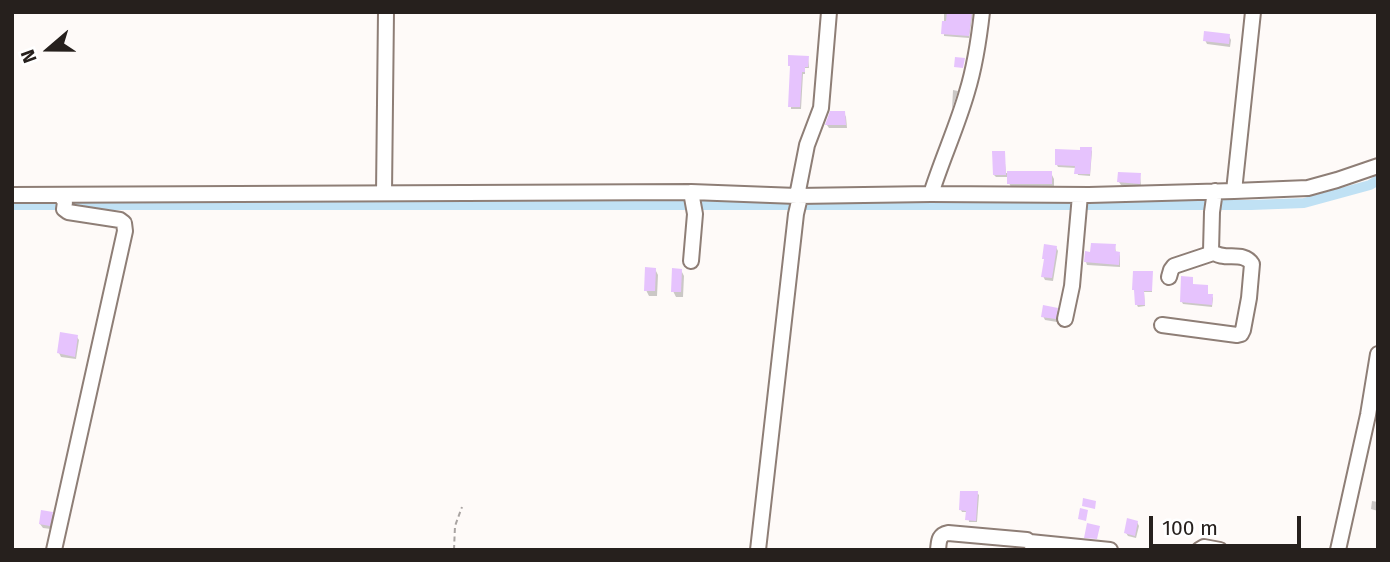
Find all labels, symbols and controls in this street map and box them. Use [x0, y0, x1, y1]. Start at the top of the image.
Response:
north arrow [14, 14, 84, 84]
text: N [16, 47, 42, 66]
scale bar [1152, 503, 1304, 546]
text: 100 m [1162, 515, 1218, 541]

